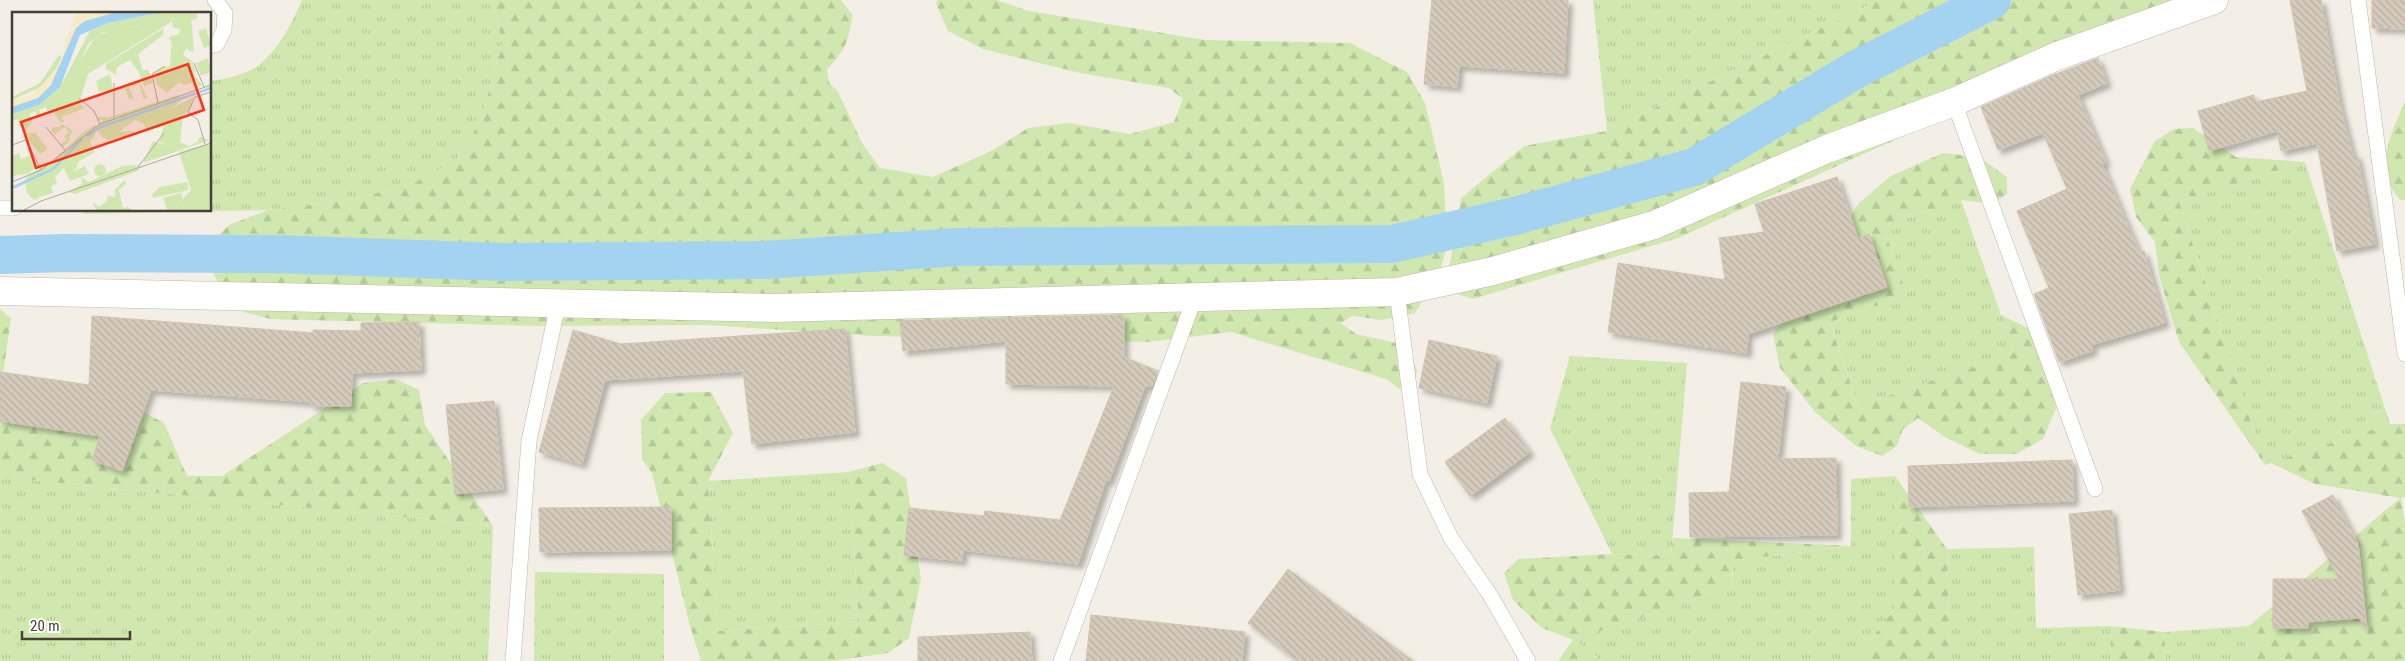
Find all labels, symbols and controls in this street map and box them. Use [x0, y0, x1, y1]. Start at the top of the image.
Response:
inset map [12, 12, 211, 211]
scale bar [22, 608, 130, 640]
text: 20 m [30, 617, 60, 635]

